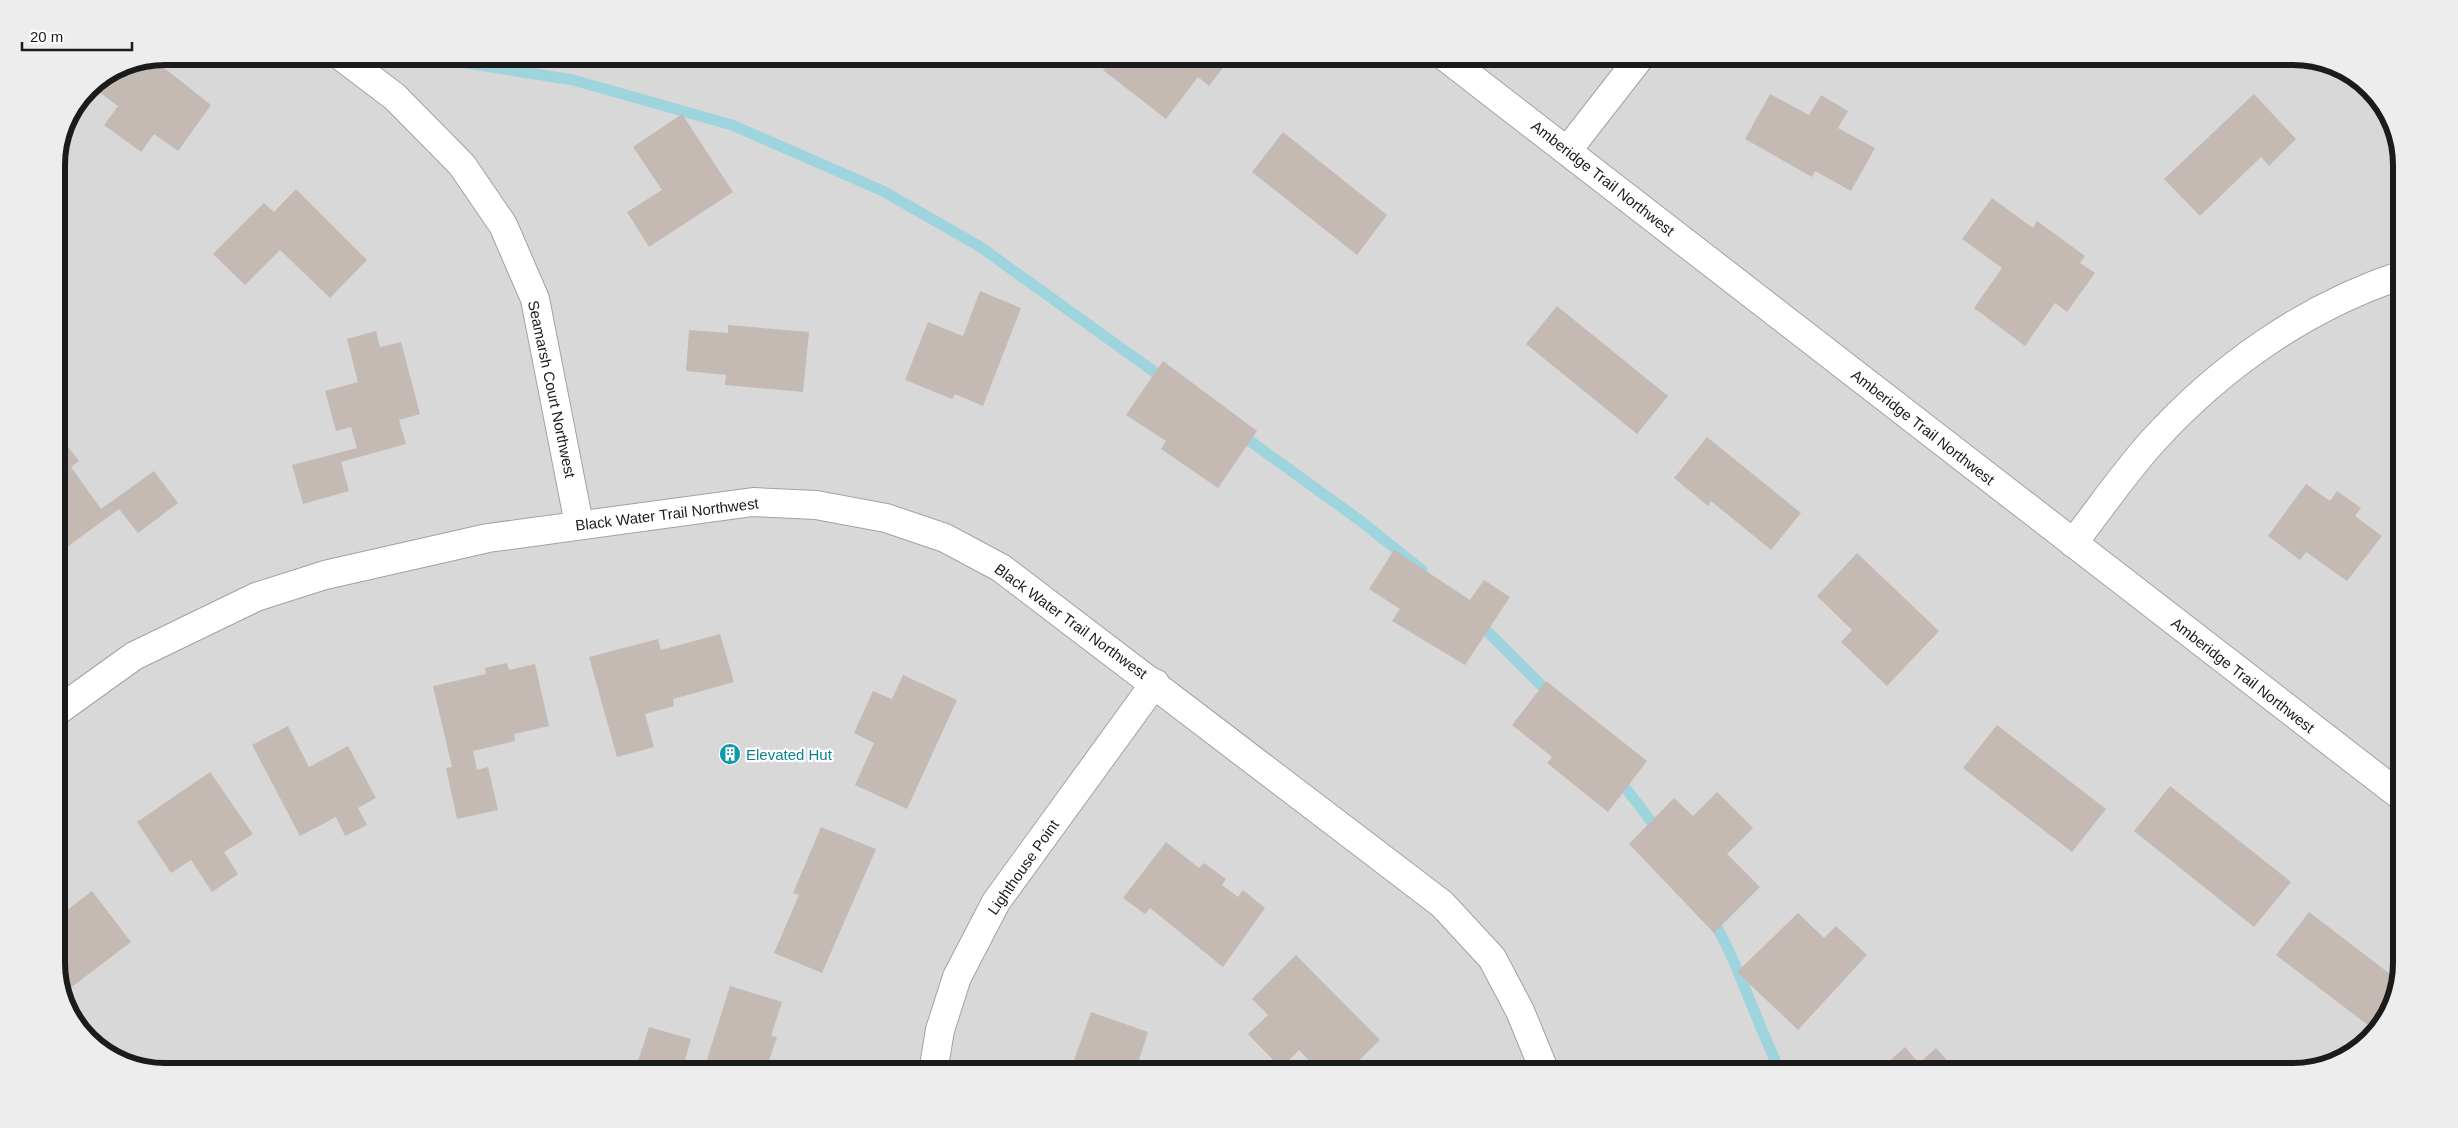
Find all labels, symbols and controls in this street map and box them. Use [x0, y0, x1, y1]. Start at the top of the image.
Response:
scale bar [22, 20, 132, 52]
text: 20 m [30, 28, 63, 45]
street label: Amberidge Trail Northwest [1528, 117, 1679, 240]
street label: Seamarsh Court Northwest [525, 299, 579, 480]
street label: Amberidge Trail Northwest [1848, 366, 1999, 489]
street label: Black Water Trail Northwest [574, 494, 760, 534]
street label: Black Water Trail Northwest [991, 560, 1151, 683]
street label: Amberidge Trail Northwest [2168, 614, 2319, 737]
building icon: Elevated Hut [718, 742, 742, 766]
place label: Elevated Hut [746, 746, 833, 763]
street label: Lighthouse Point [984, 816, 1062, 918]

